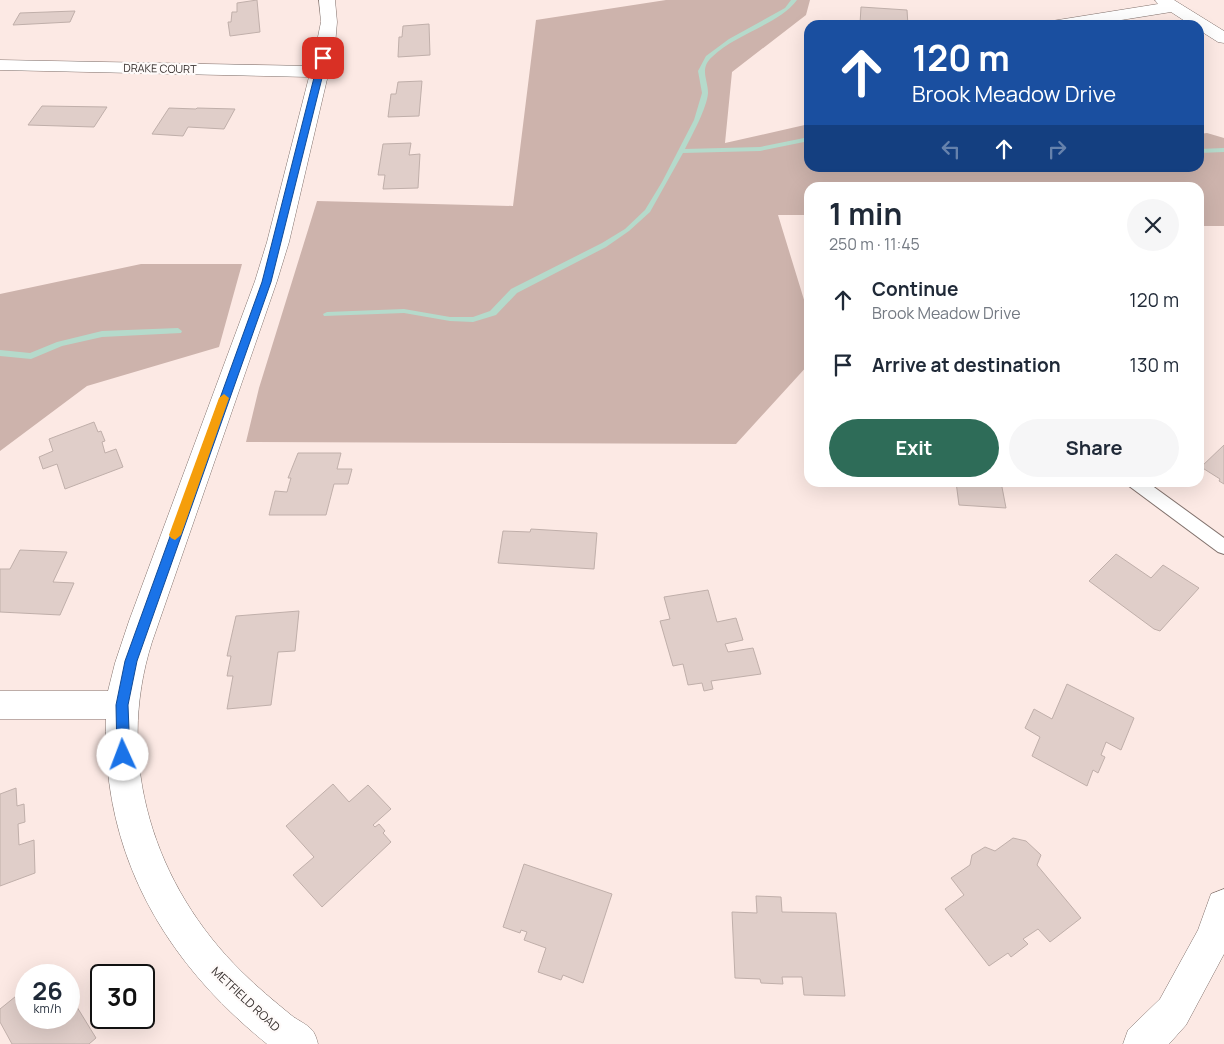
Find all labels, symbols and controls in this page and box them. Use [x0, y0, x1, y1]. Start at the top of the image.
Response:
text: 120 m [912, 34, 1010, 82]
pin [302, 37, 344, 79]
icon: ahead [829, 40, 894, 105]
icon: arrive [309, 44, 337, 72]
street label: DRAKE COURT [123, 60, 197, 76]
text: Brook Meadow Drive [912, 79, 1116, 109]
icon: left [937, 135, 965, 163]
icon: ahead [990, 135, 1018, 163]
icon: right [1043, 135, 1071, 163]
text: 1 min [829, 193, 902, 234]
button: close [1127, 199, 1179, 251]
text: 250 m · 11:45 [829, 233, 920, 255]
text: Continue [872, 276, 958, 302]
icon: ahead [829, 286, 857, 314]
text: 120 m [1129, 287, 1179, 313]
text: Brook Meadow Drive [872, 302, 1021, 324]
icon: arrive [829, 351, 857, 379]
text: Arrive at destination [872, 352, 1061, 378]
text: 130 m [1130, 352, 1179, 378]
button: Exit [829, 419, 999, 477]
button: Share [1009, 419, 1179, 477]
position arrow [96, 728, 148, 780]
street label: METFIELD ROAD [208, 963, 284, 1035]
speed limit sign: 30 [90, 964, 155, 1029]
text: 26 [32, 973, 63, 1008]
text: km/h [34, 1000, 61, 1017]

